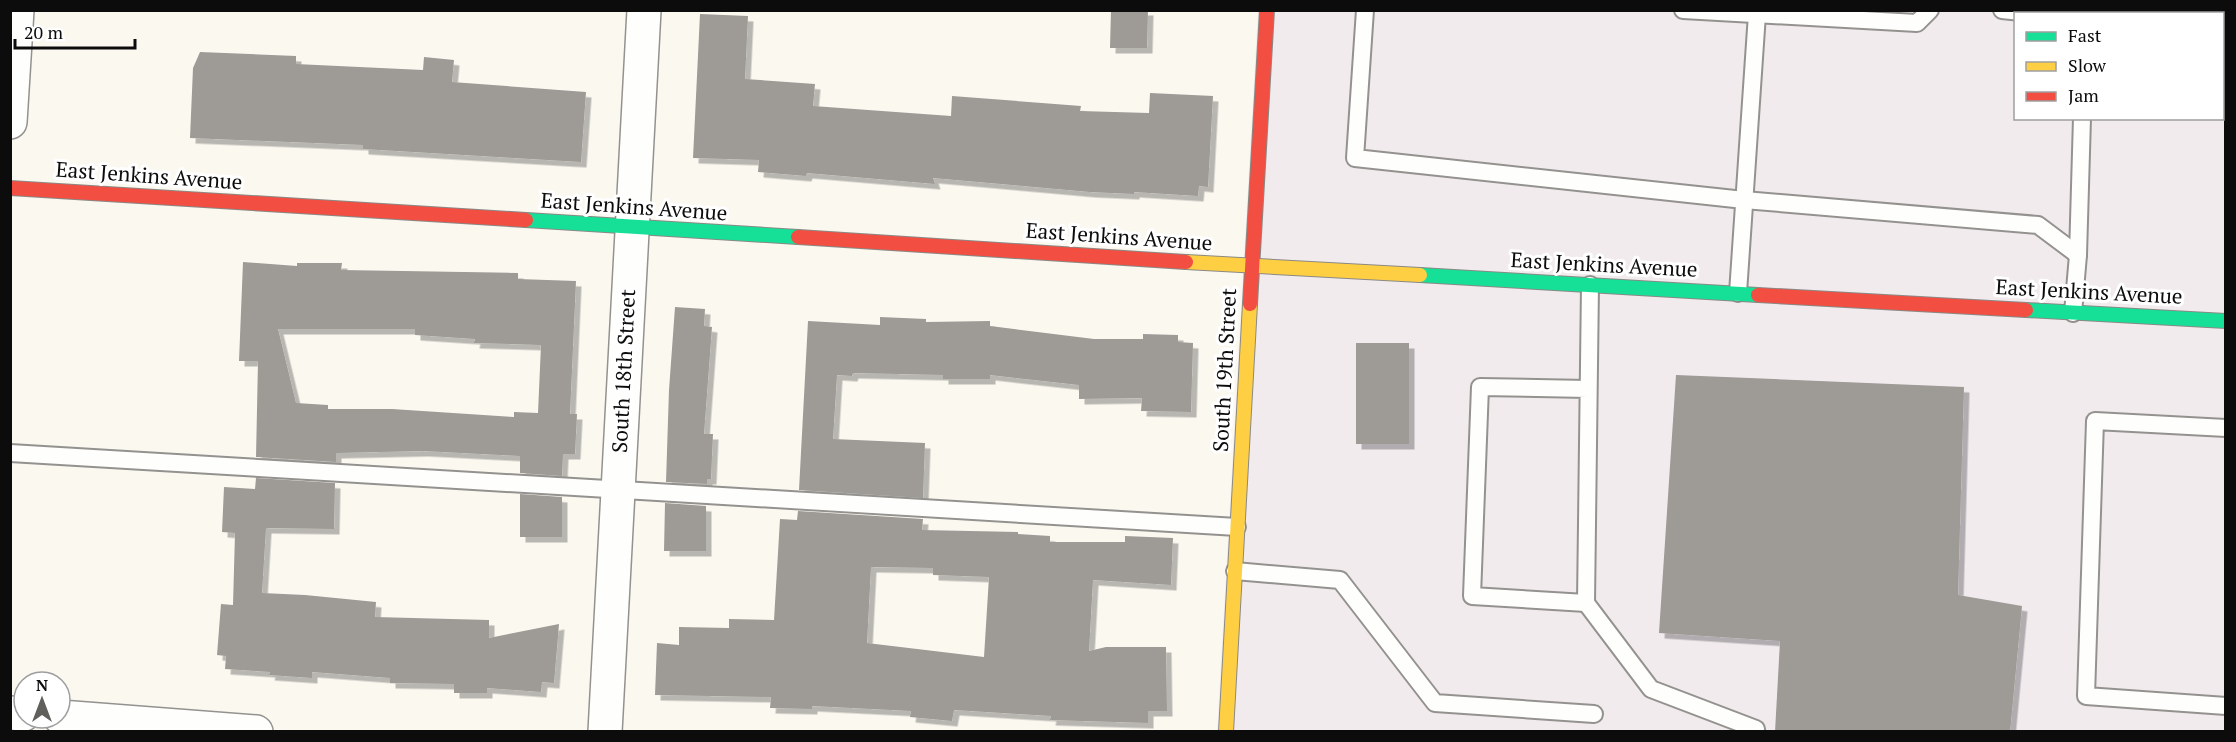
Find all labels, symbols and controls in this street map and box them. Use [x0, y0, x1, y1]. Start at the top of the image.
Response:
scale bar [15, 12, 135, 50]
legend [2014, 12, 2224, 120]
text: 20 m [24, 20, 64, 44]
text: Fast [2068, 23, 2102, 47]
text: Slow [2068, 53, 2107, 77]
text: Jam [2068, 83, 2099, 107]
street label: East Jenkins Avenue [55, 155, 243, 195]
street label: East Jenkins Avenue [540, 186, 728, 226]
street label: East Jenkins Avenue [1025, 216, 1213, 256]
street label: East Jenkins Avenue [1510, 245, 1698, 283]
street label: East Jenkins Avenue [1995, 272, 2183, 310]
street label: South 19th Street [1206, 287, 1242, 452]
street label: South 18th Street [605, 288, 641, 453]
north arrow [12, 670, 72, 730]
text: N [36, 674, 48, 696]

